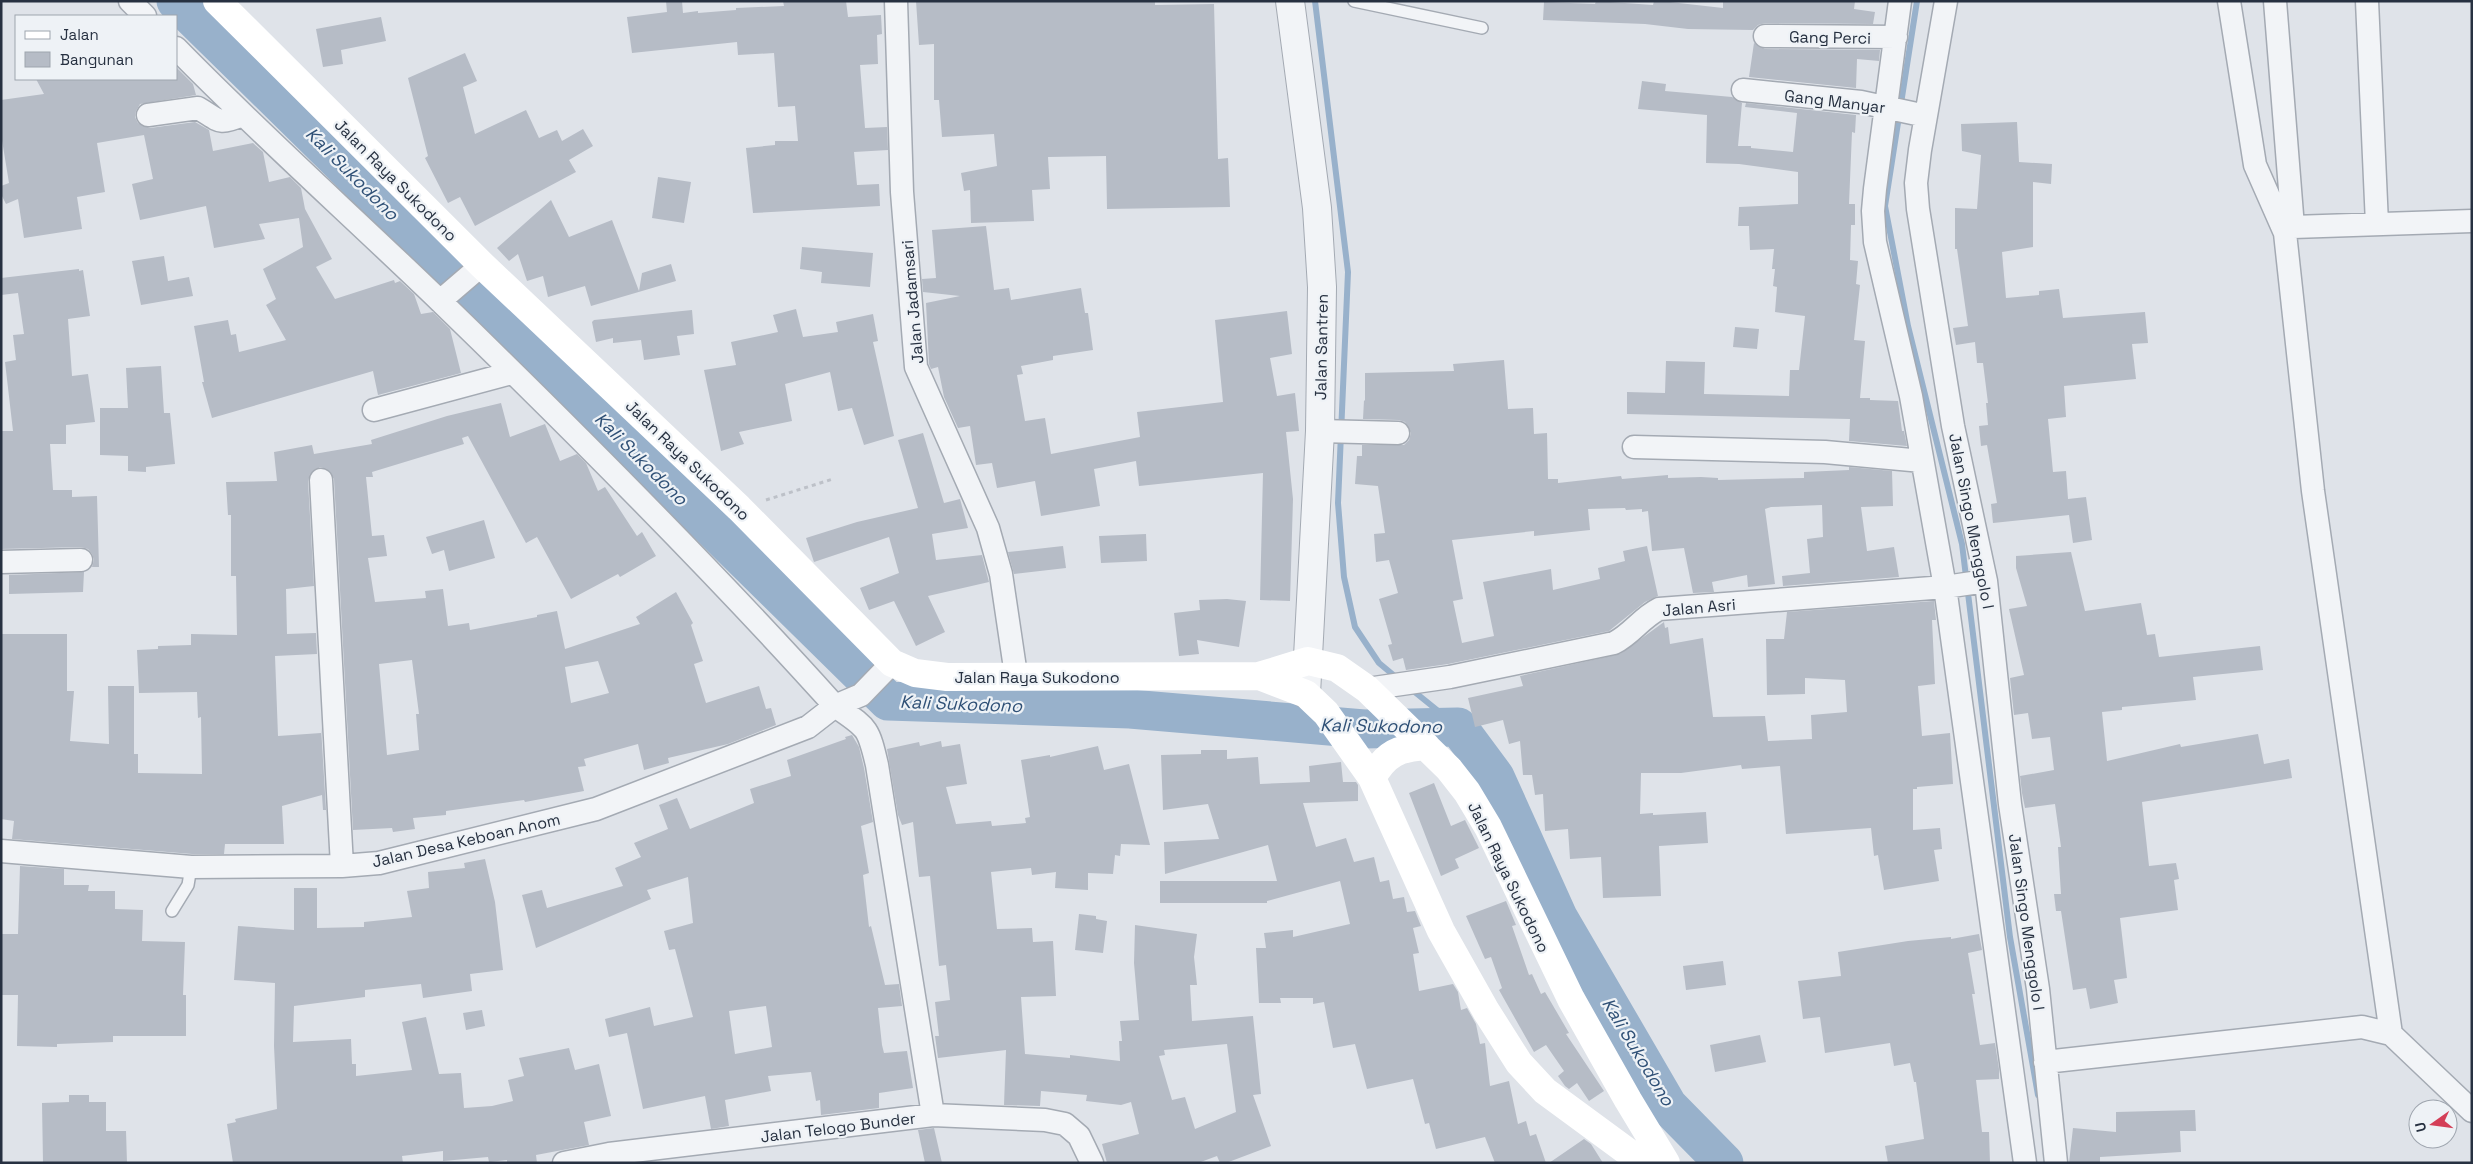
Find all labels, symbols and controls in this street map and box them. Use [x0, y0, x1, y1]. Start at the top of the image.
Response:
legend [15, 15, 178, 80]
text: Jalan [60, 25, 99, 44]
street label: Gang Perci [1789, 26, 1871, 49]
text: Bangunan [60, 50, 134, 69]
street label: Gang Manyar [1783, 85, 1887, 118]
street label: Jalan Raya Sukodono [330, 115, 461, 246]
water label: Kali Sukodono [301, 122, 404, 226]
street label: Jalan Jadamsari [897, 239, 928, 365]
street label: Jalan Santren [1310, 294, 1333, 400]
street label: Jalan Raya Sukodono [621, 395, 754, 525]
water label: Kali Sukodono [590, 407, 693, 511]
street label: Jalan Singo Menggolo I [1944, 431, 1999, 611]
street label: Jalan Asri [1661, 594, 1737, 621]
street label: Jalan Raya Sukodono [954, 667, 1120, 688]
water label: Kali Sukodono [900, 690, 1023, 717]
water label: Kali Sukodono [1320, 713, 1443, 738]
street label: Jalan Raya Sukodono [1463, 798, 1554, 956]
street label: Jalan Desa Keboan Anom [370, 809, 562, 872]
street label: Jalan Singo Menggolo I [2004, 832, 2049, 1012]
water label: Kali Sukodono [1597, 994, 1680, 1111]
north arrow [2408, 1099, 2458, 1149]
street label: Jalan Telogo Bunder [759, 1108, 917, 1147]
text: U [2411, 1120, 2430, 1134]

